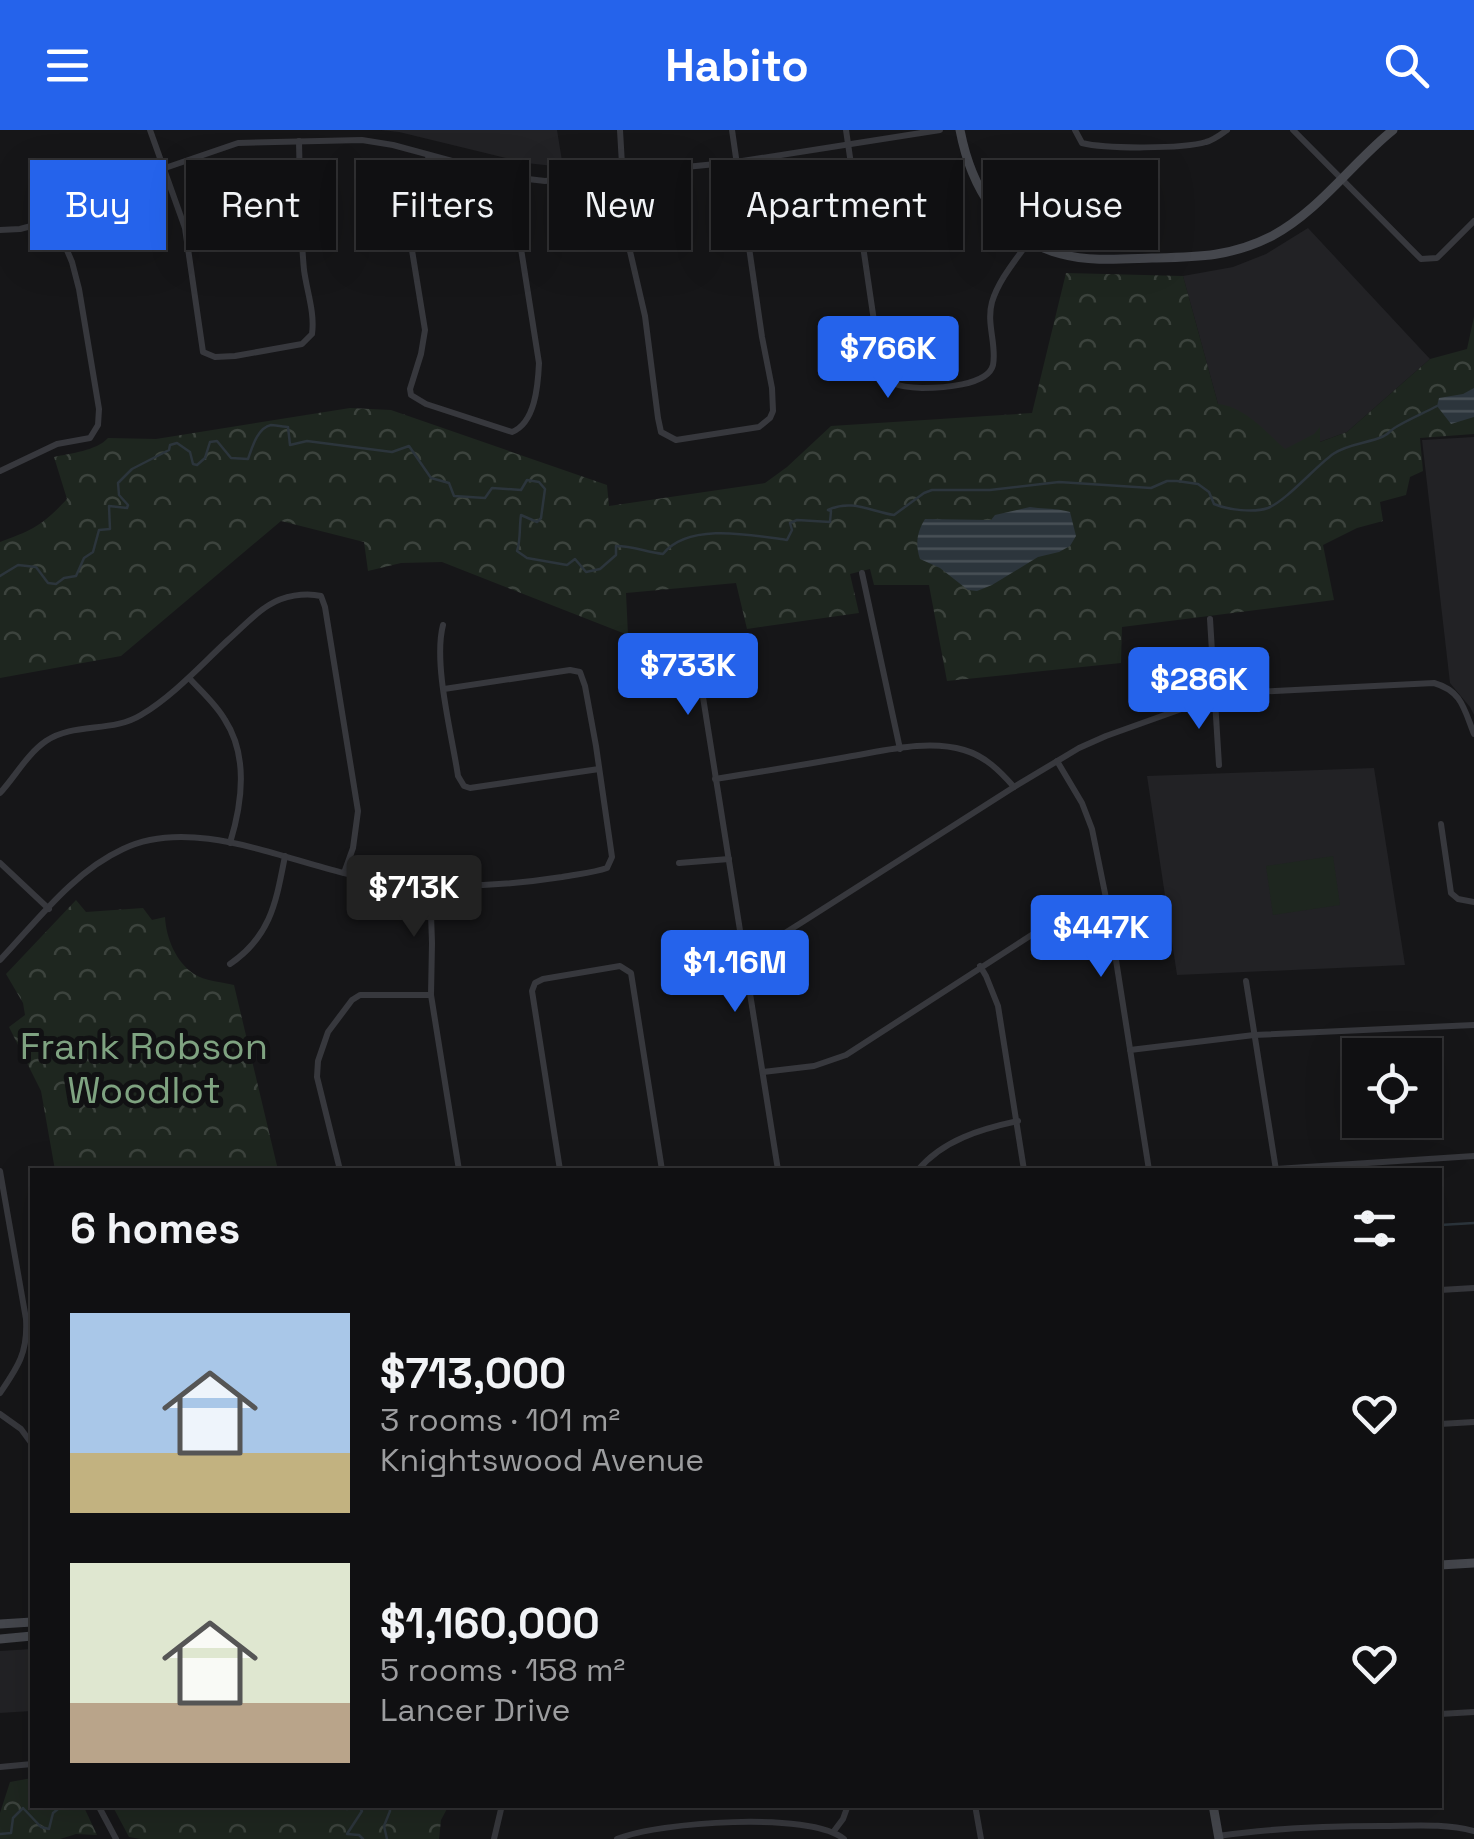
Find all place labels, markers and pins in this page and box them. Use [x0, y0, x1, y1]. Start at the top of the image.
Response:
pin: $766K [818, 316, 958, 401]
pin: $733K [618, 633, 758, 718]
pin: $286K [1129, 647, 1269, 732]
pin: $713K [344, 855, 484, 940]
pin: $447K [1031, 895, 1171, 980]
pin: $1.16M [654, 930, 816, 1015]

